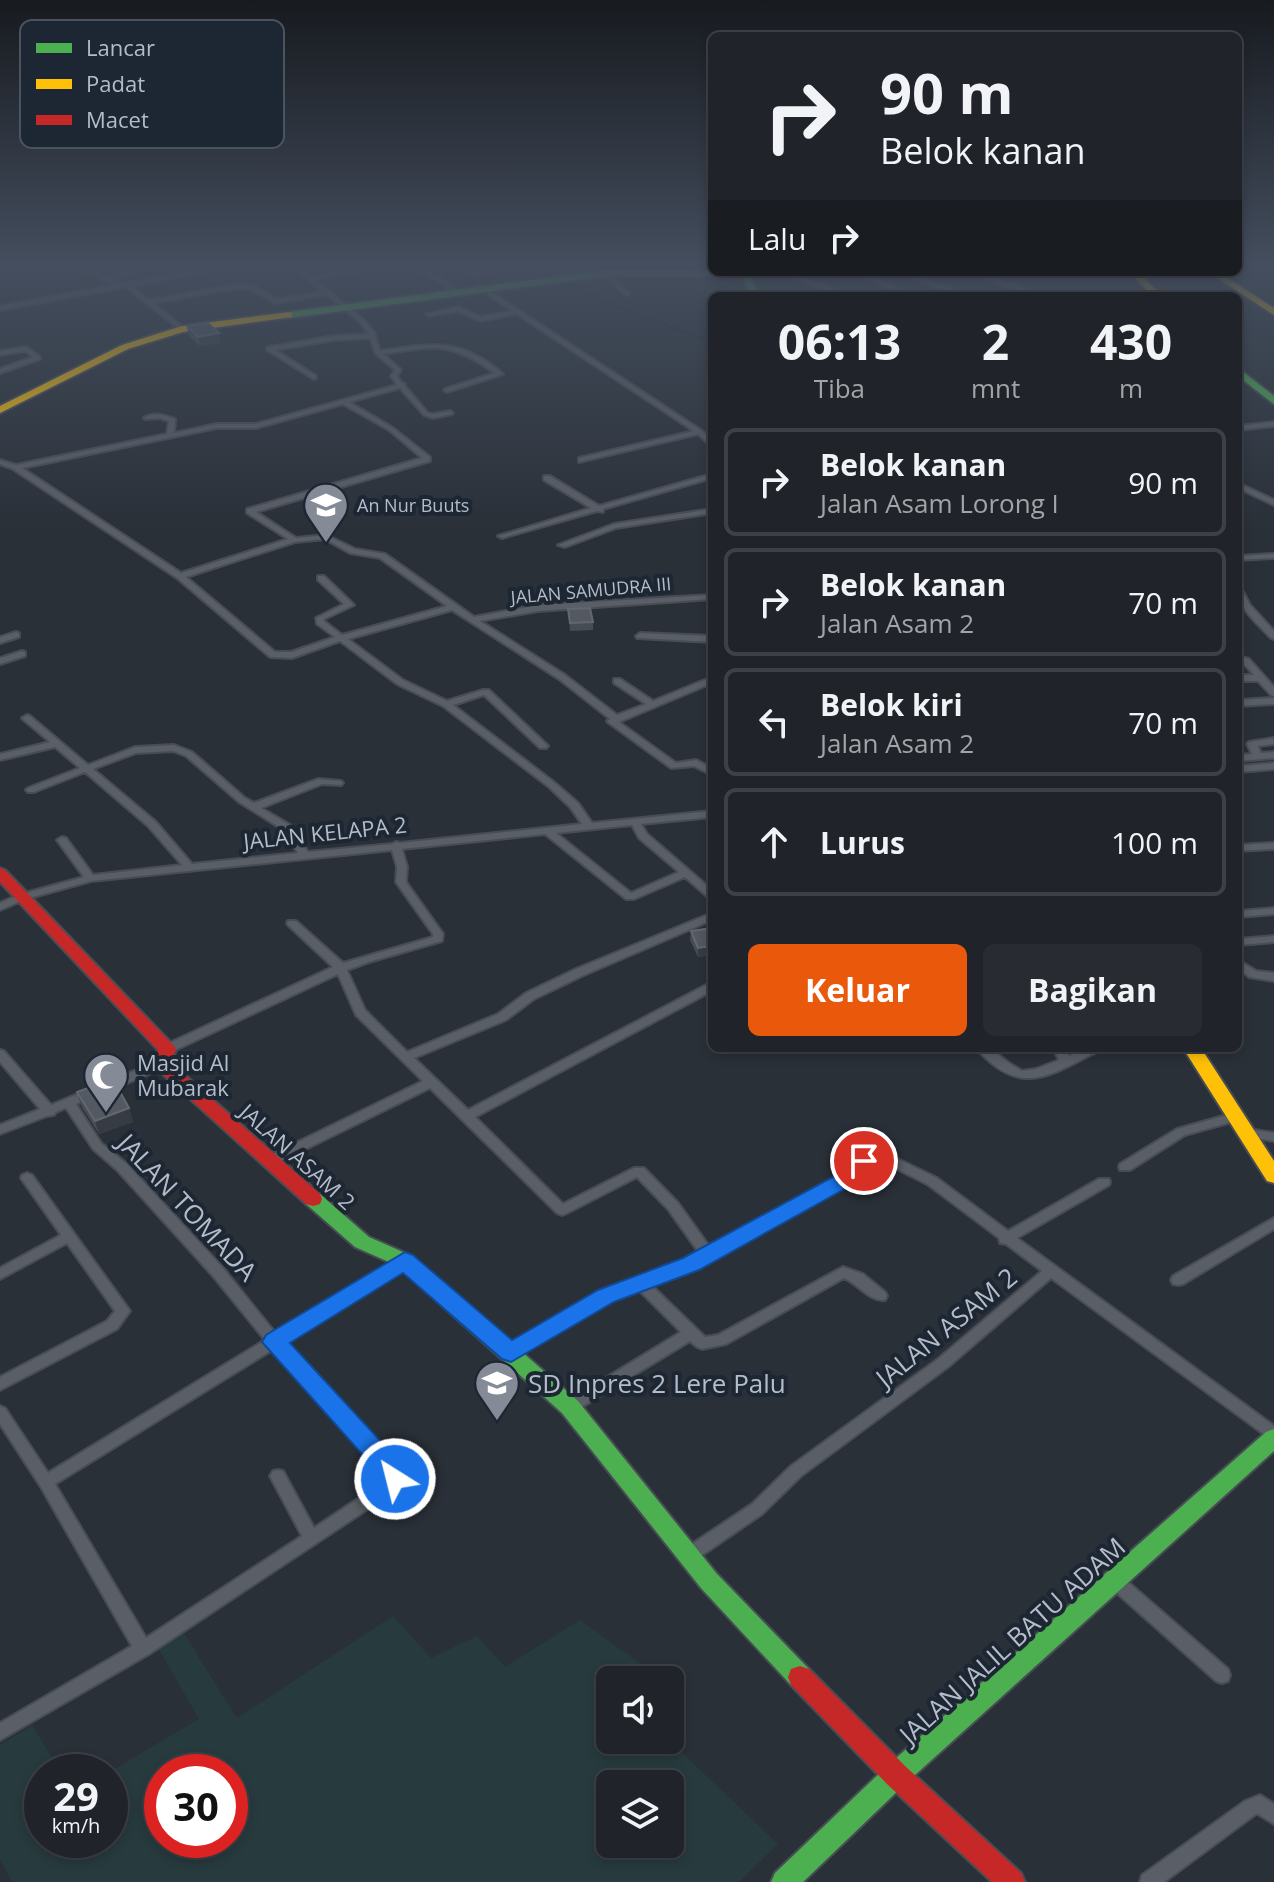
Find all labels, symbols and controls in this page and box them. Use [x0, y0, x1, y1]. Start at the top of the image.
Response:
legend [20, 20, 284, 148]
text: Lancar [86, 32, 155, 62]
text: 90 m [880, 54, 1014, 130]
icon: right [748, 64, 852, 168]
text: Padat [86, 68, 145, 98]
text: Macet [86, 104, 149, 134]
text: Belok kanan [880, 126, 1086, 175]
icon: right [822, 216, 866, 260]
text: Lalu [748, 218, 806, 259]
text: 06:13 [778, 309, 901, 374]
text: 2 [982, 309, 1009, 374]
text: 430 [1090, 309, 1172, 374]
text: Tiba [814, 370, 865, 406]
text: mnt [971, 370, 1020, 406]
text: m [1119, 370, 1143, 406]
text: Belok kanan [820, 444, 1006, 485]
icon: right [752, 460, 796, 504]
text: 90 m [1128, 462, 1198, 503]
school or university icon: An Nur Buuts [302, 481, 350, 544]
text: Jalan Asam Lorong I [820, 485, 1059, 521]
place label: An Nur Buuts [357, 493, 469, 517]
text: Belok kanan [820, 564, 1006, 605]
street label: JALAN SAMUDRA III [508, 571, 672, 609]
icon: right [752, 580, 796, 624]
text: 70 m [1128, 582, 1198, 623]
text: Jalan Asam 2 [820, 605, 974, 641]
text: Belok kiri [820, 684, 963, 725]
icon: left [752, 700, 796, 744]
text: 70 m [1128, 702, 1198, 743]
text: Jalan Asam 2 [820, 725, 974, 761]
street label: JALAN KELAPA 2 [240, 809, 408, 856]
icon: ahead [752, 820, 796, 864]
text: Lurus [820, 822, 905, 863]
text: 100 m [1111, 822, 1198, 863]
button: Keluar [748, 944, 967, 1036]
button: Bagikan [983, 944, 1202, 1036]
place label: Masjid Al Mubarak [137, 1047, 229, 1102]
mosque icon: Masjid Al Mubarak [82, 1051, 130, 1114]
street label: JALAN ASAM 2 [232, 1095, 362, 1216]
street label: JALAN TOMADA [108, 1123, 266, 1289]
pin [830, 1127, 898, 1195]
icon: arrive [842, 1139, 886, 1183]
street label: JALAN ASAM 2 [866, 1259, 1024, 1397]
school or university icon: SD Inpres 2 Lere Palu [473, 1359, 521, 1422]
place label: SD Inpres 2 Lere Palu [528, 1365, 786, 1401]
position arrow [353, 1437, 437, 1521]
street label: JALAN JALIL BATU ADAM [889, 1529, 1133, 1753]
map controls [596, 1666, 684, 1858]
button: sound [596, 1666, 684, 1754]
speed limit sign: 30 [144, 1754, 248, 1858]
text: 29 [53, 1768, 99, 1823]
button: layers [596, 1770, 684, 1858]
text: km/h [52, 1812, 100, 1839]

